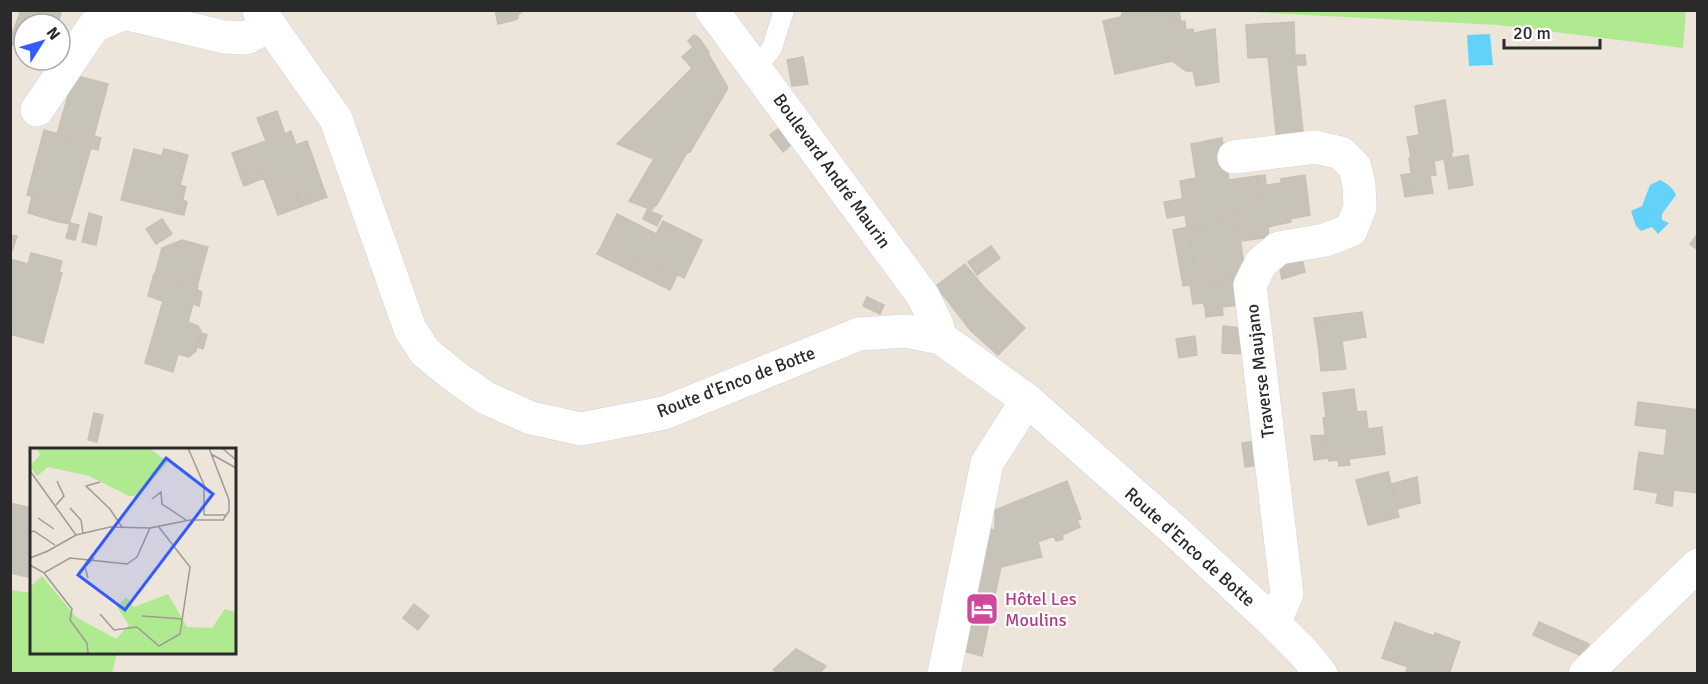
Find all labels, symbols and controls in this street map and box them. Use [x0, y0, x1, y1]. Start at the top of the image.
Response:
north arrow [12, 12, 72, 72]
scale bar [1504, 12, 1600, 50]
text: 20 m [1513, 22, 1551, 44]
text: N [42, 23, 65, 44]
street label: Boulevard André Maurin [768, 89, 896, 253]
street label: Traverse Maujano [1241, 303, 1279, 439]
street label: Route d'Enco de Botte [654, 342, 818, 422]
inset map [30, 448, 236, 654]
street label: Route d'Enco de Botte [1120, 483, 1260, 611]
place label: Hôtel Les Moulins [1005, 588, 1077, 631]
hotel icon: Hôtel Les Moulins [964, 591, 1000, 627]

